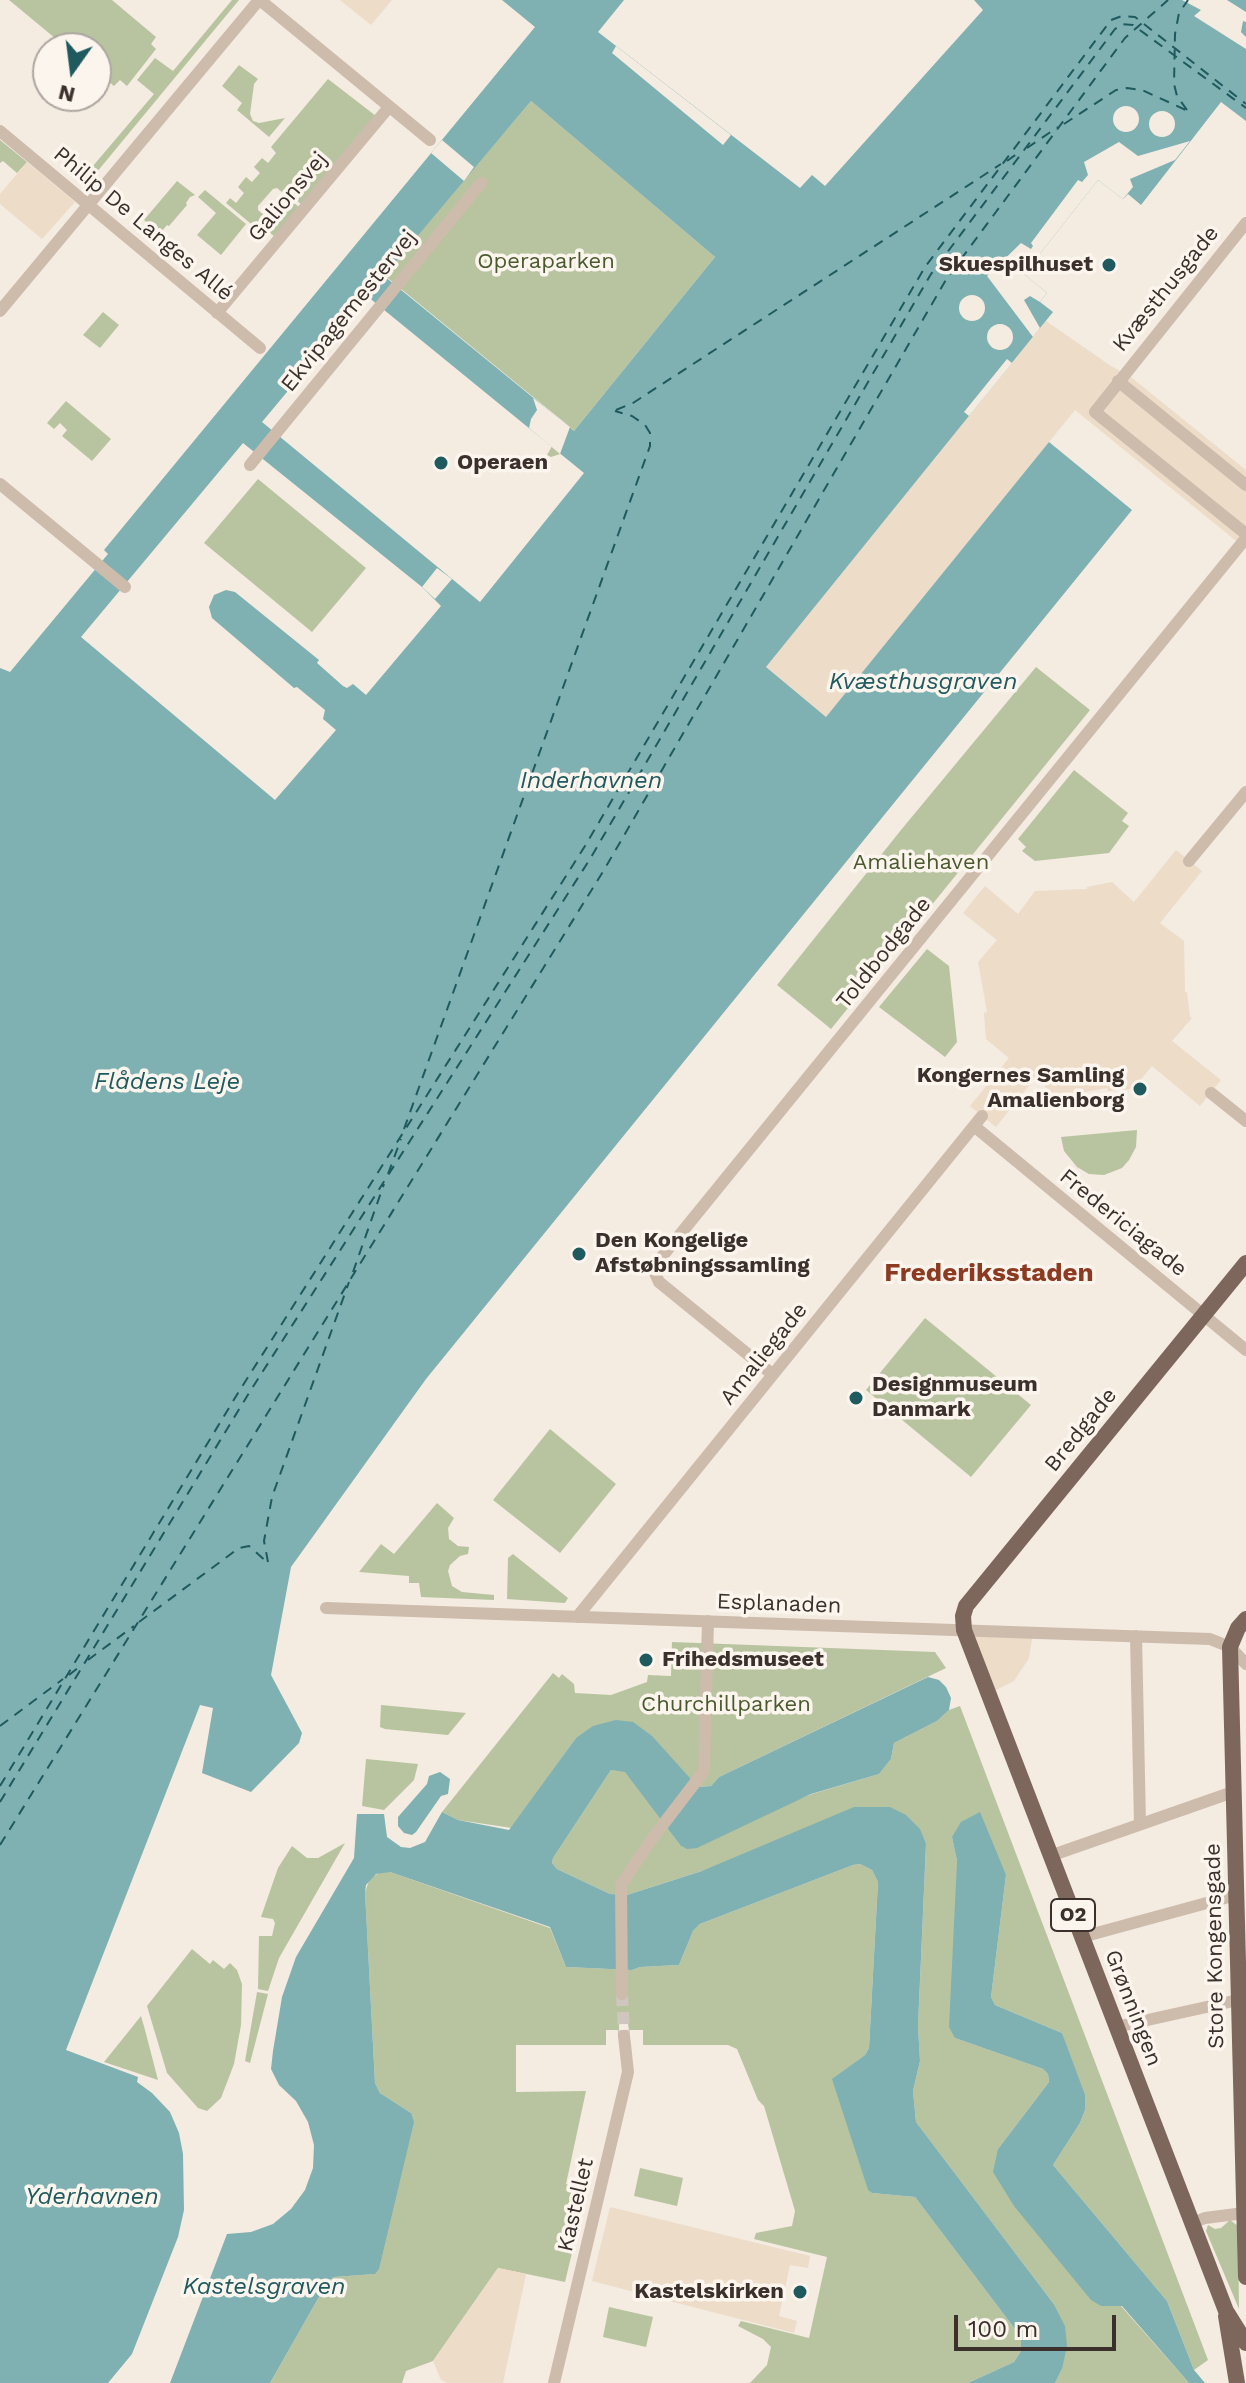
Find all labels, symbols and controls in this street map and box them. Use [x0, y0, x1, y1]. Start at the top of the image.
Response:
north arrow [32, 32, 112, 112]
text: N [56, 80, 77, 108]
street label: Philip De Langes Allé [48, 141, 238, 307]
street label: Galionsvej [243, 147, 333, 247]
street label: Kvæsthusgade [1107, 221, 1225, 357]
street label: Ekvipagemestervej [276, 225, 422, 397]
park label: Operaparken [477, 249, 615, 275]
place label: Skuespilhuset [939, 252, 1093, 278]
marker: Skuespilhuset [1100, 256, 1118, 274]
place label: Operaen [457, 450, 548, 476]
marker: Operaen [432, 454, 450, 472]
water label: Kvæsthusgraven [829, 668, 1017, 696]
water label: Inderhavnen [520, 767, 662, 795]
park label: Amaliehaven [853, 850, 989, 876]
street label: Toldbodgade [831, 892, 937, 1014]
place label: Kongernes Samling Amalienborg [917, 1063, 1124, 1114]
water label: Flådens Leje [94, 1068, 240, 1096]
marker: Kongernes Samling Amalienborg [1131, 1080, 1149, 1098]
street label: Fredericiagade [1054, 1164, 1192, 1282]
place label: Den Kongelige Afstøbningssamling [595, 1228, 810, 1280]
marker: Den Kongelige Afstøbningssamling [570, 1245, 588, 1263]
district label: Frederiksstaden [884, 1257, 1094, 1289]
street label: Amaliegade [715, 1298, 813, 1410]
place label: Designmuseum Danmark [872, 1372, 1038, 1424]
street label: Bredgade [1039, 1383, 1123, 1477]
marker: Designmuseum Danmark [847, 1389, 865, 1407]
street label: Esplanaden [716, 1589, 842, 1619]
place label: Frihedsmuseet [662, 1647, 824, 1673]
marker: Frihedsmuseet [637, 1651, 655, 1669]
park label: Churchillparken [641, 1692, 811, 1718]
street label: Store Kongensgade [1200, 1843, 1230, 2049]
road number: O2 [1051, 1899, 1095, 1931]
street label: Grønningen [1099, 1946, 1167, 2070]
street label: Kastellet [552, 2156, 600, 2254]
water label: Yderhavnen [25, 2183, 159, 2211]
water label: Kastelsgraven [182, 2273, 346, 2301]
place label: Kastelskirken [634, 2279, 784, 2305]
marker: Kastelskirken [791, 2283, 809, 2301]
scale bar [958, 2299, 1120, 2349]
text: 100 m [968, 2315, 1038, 2343]

